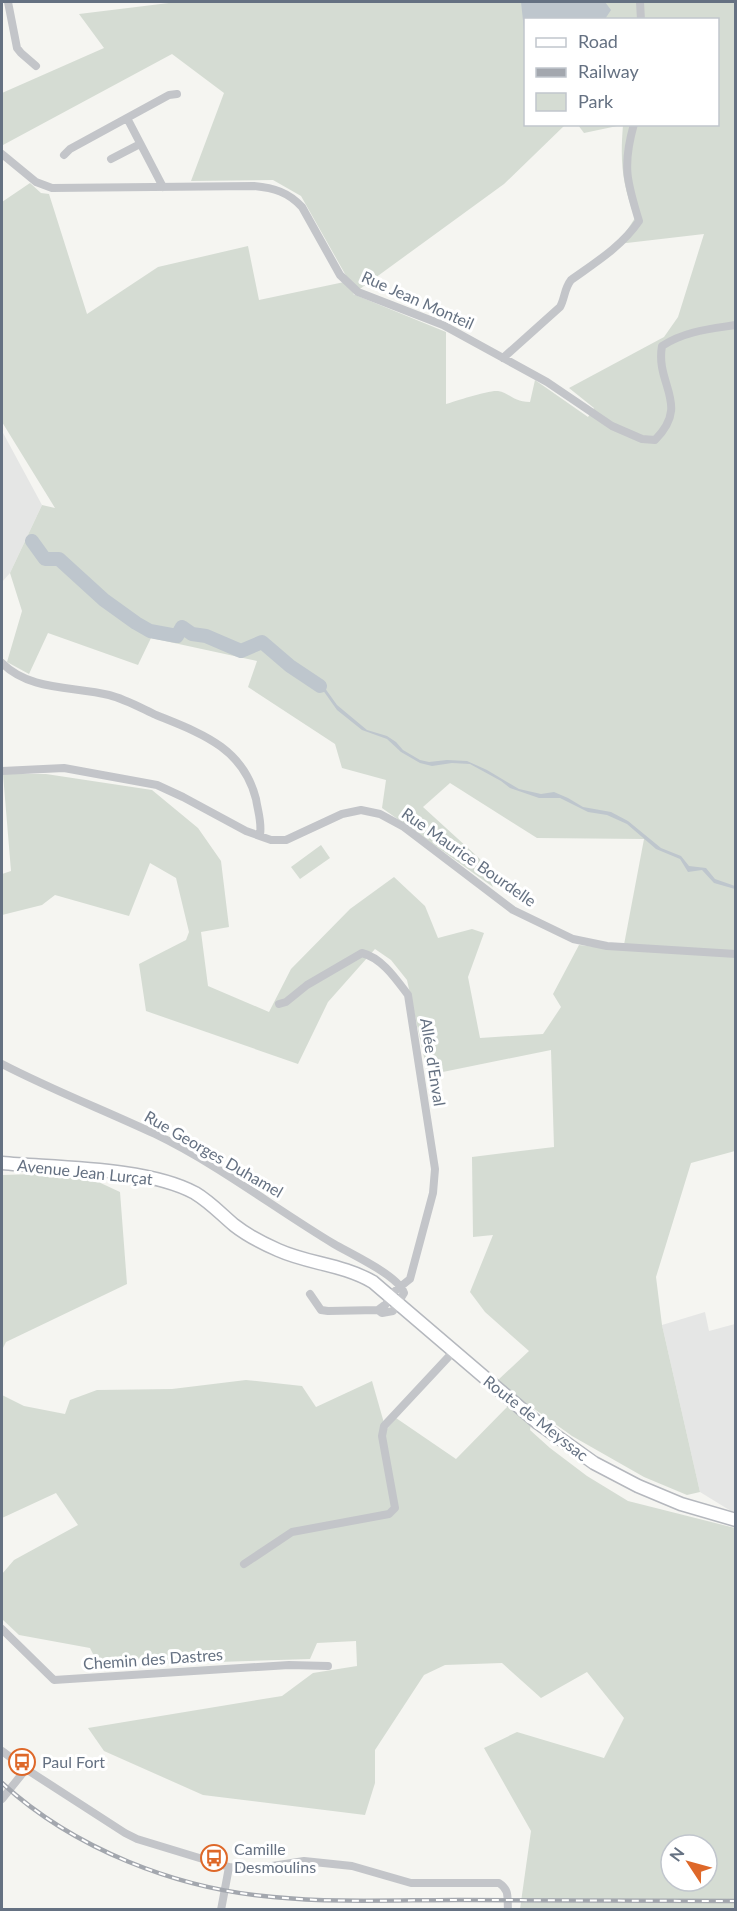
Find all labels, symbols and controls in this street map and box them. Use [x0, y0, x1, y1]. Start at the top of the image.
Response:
legend [524, 18, 719, 126]
text: Road [578, 30, 618, 52]
text: Railway [578, 60, 639, 82]
text: Park [578, 90, 614, 112]
street label: Rue Jean Monteil [359, 266, 477, 333]
street label: Rue Maurice Bourdelle [399, 803, 540, 910]
street label: Allée d'Enval [417, 1016, 450, 1107]
street label: Rue Georges Duhamel [142, 1106, 287, 1201]
street label: Avenue Jean Lurçat [16, 1155, 154, 1188]
street label: Route de Meyssac [480, 1371, 593, 1465]
street label: Chemin des Dastres [82, 1644, 224, 1673]
bus stop icon: Paul Fort [7, 1747, 37, 1777]
place label: Paul Fort [42, 1752, 105, 1771]
north arrow [659, 1833, 719, 1893]
place label: Camille Desmoulins [234, 1839, 316, 1876]
bus stop icon: Camille Desmoulins [199, 1843, 229, 1873]
text: N [665, 1843, 688, 1864]

